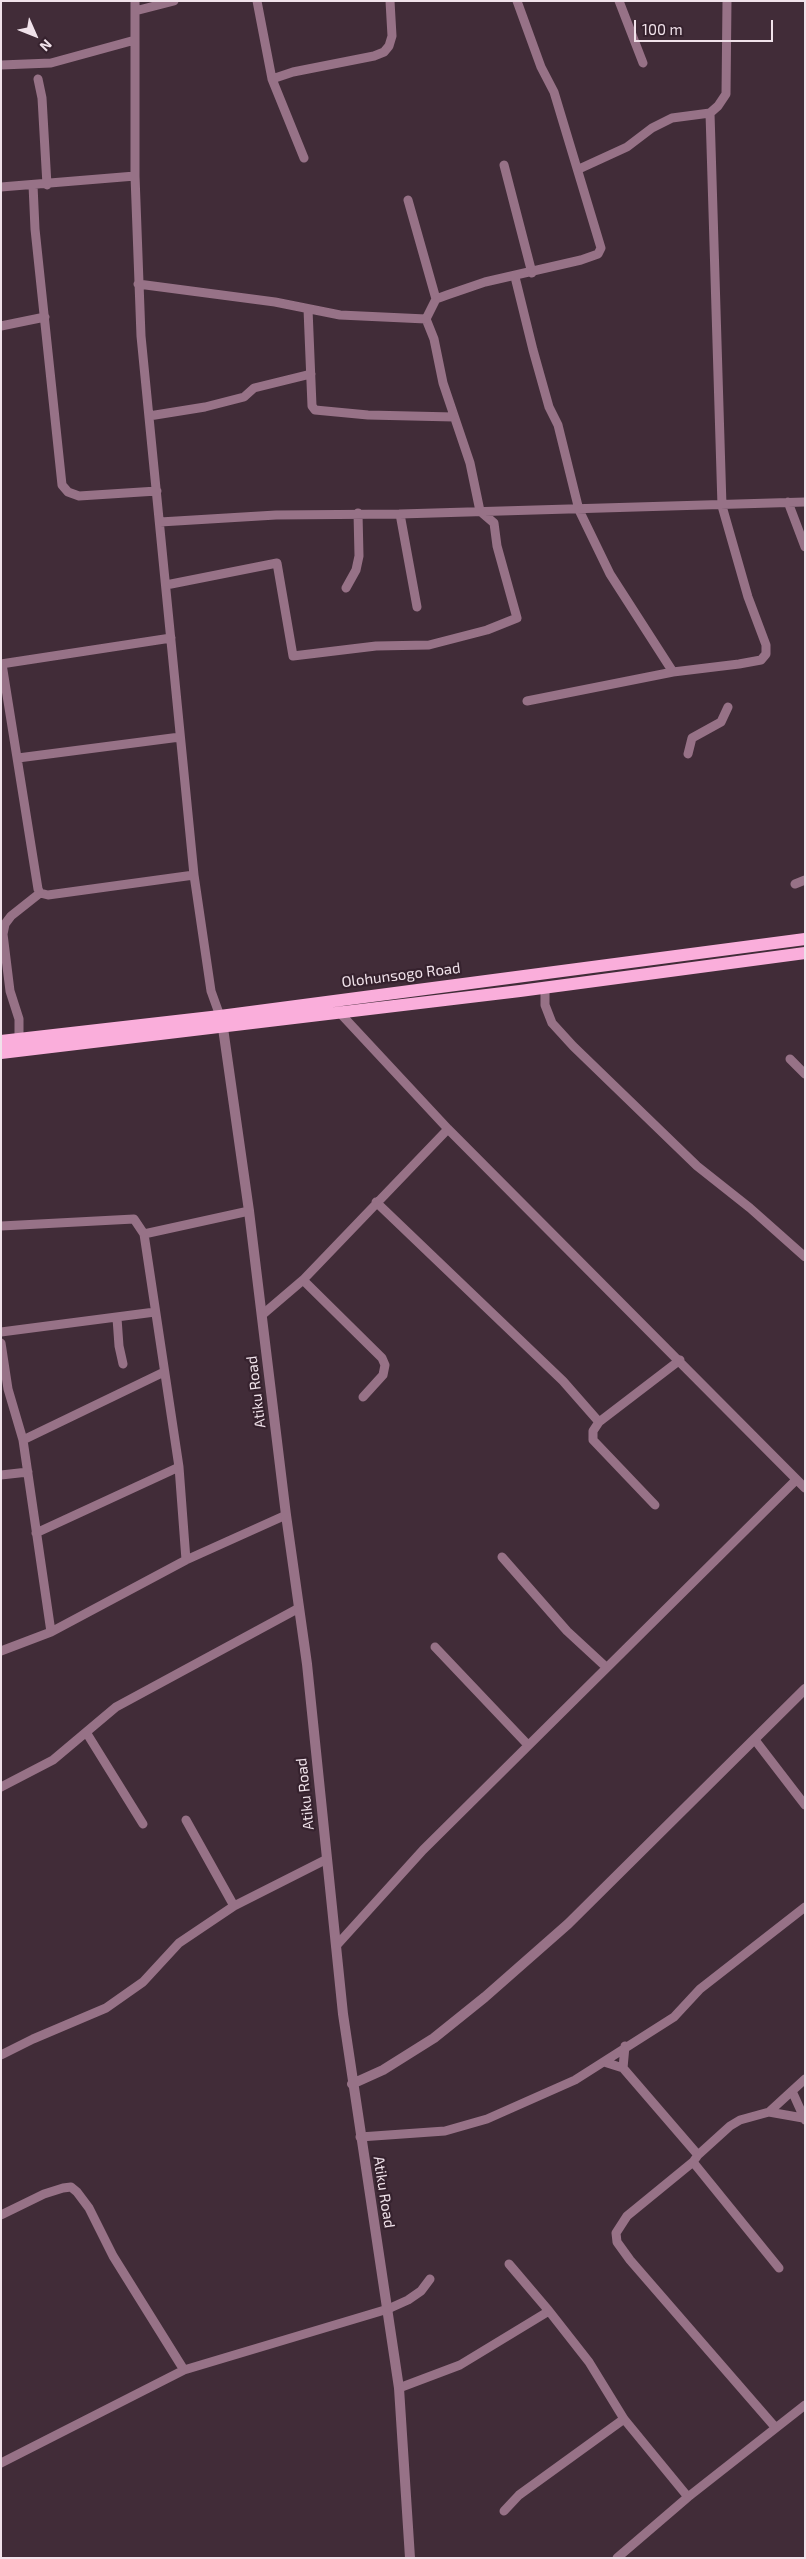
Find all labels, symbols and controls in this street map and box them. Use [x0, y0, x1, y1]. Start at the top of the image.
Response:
north arrow [10, 10, 60, 60]
scale bar [636, 10, 775, 42]
text: 100 m [642, 20, 683, 38]
text: N [37, 36, 56, 55]
street label: Olohunsogo Road [340, 959, 462, 991]
street label: Atiku Road [243, 1355, 269, 1429]
street label: Atiku Road [292, 1757, 318, 1831]
street label: Atiku Road [369, 2155, 399, 2229]

